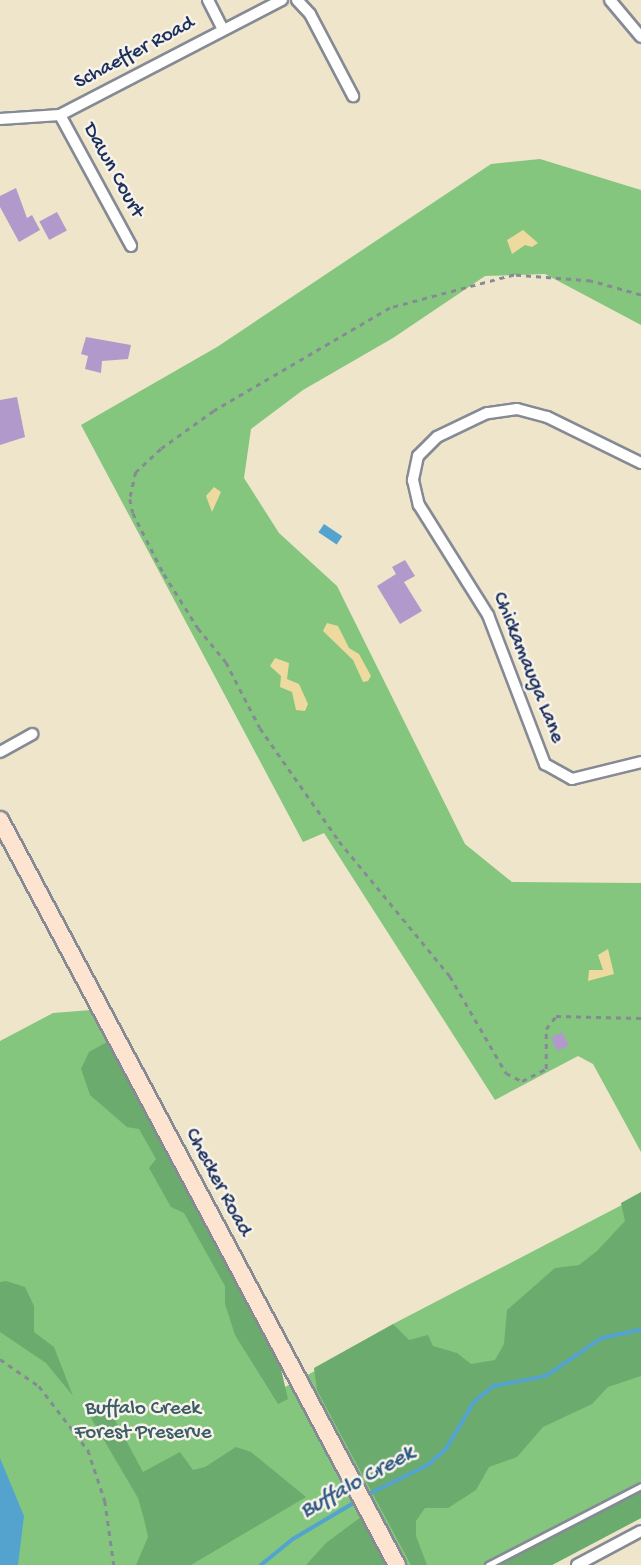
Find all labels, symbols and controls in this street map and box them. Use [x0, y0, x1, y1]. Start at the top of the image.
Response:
street label: Schaeffer Road [71, 12, 199, 96]
street label: Dawn Court [76, 119, 148, 223]
street label: Chickamauga Lane [485, 589, 569, 747]
street label: Checker Road [178, 1125, 256, 1241]
park label: Buffalo Creek Forest Preserve [74, 1397, 212, 1447]
water label: Buffalo Creek [296, 1440, 420, 1526]

